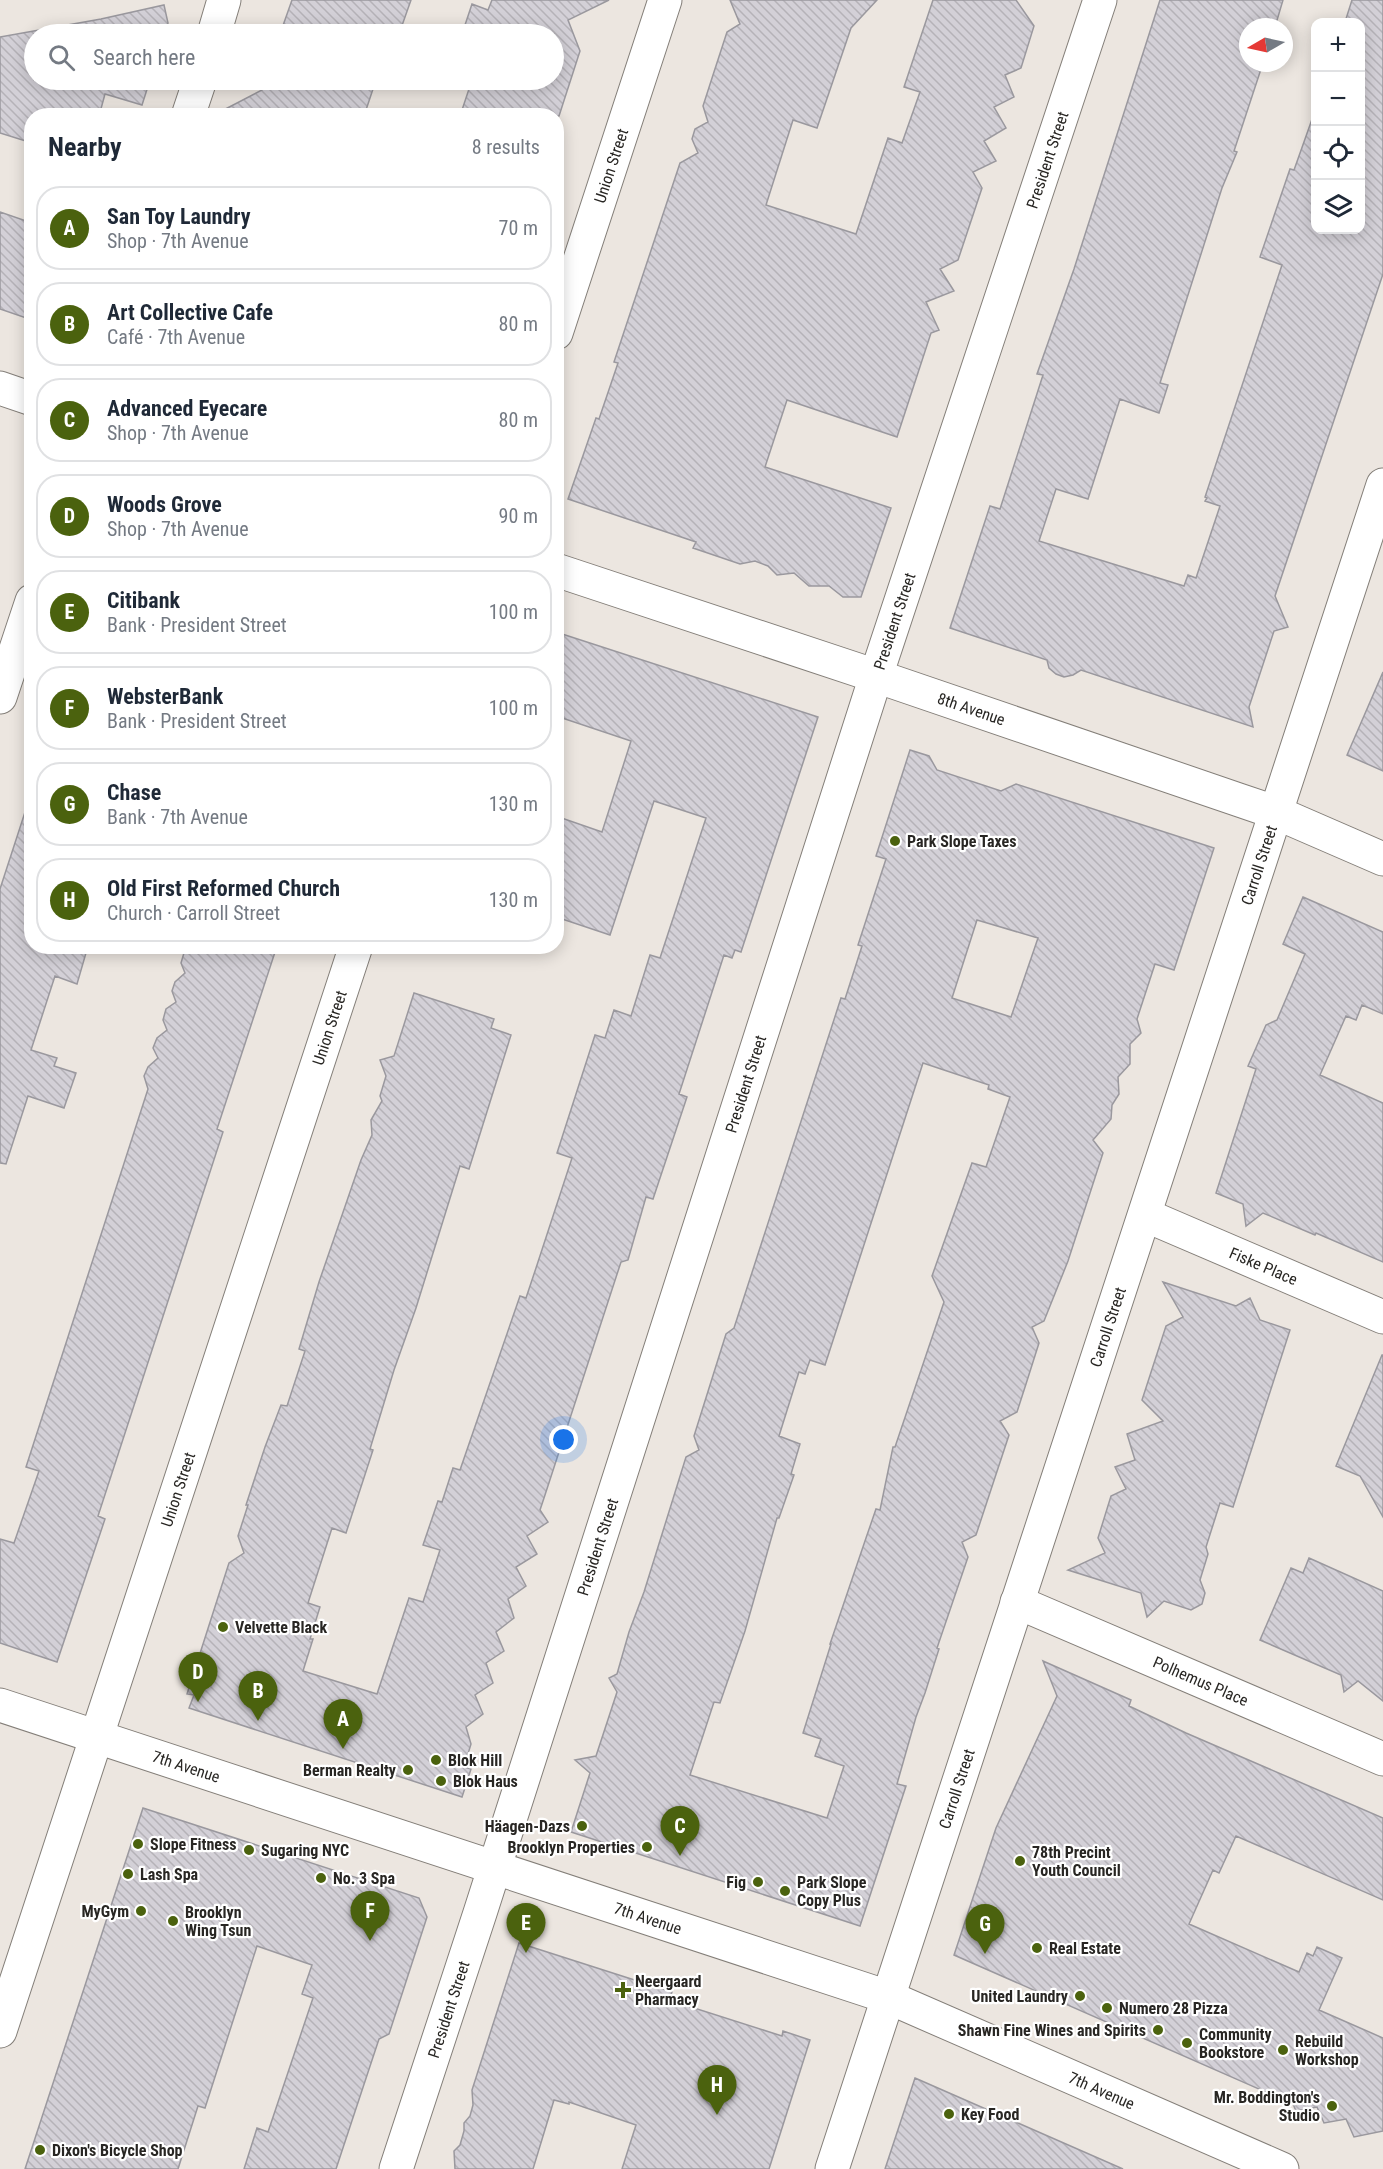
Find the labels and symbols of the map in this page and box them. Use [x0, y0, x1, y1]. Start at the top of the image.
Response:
north arrow [1239, 18, 1293, 72]
street label: President Street [1022, 109, 1072, 211]
street label: Union Street [590, 126, 632, 205]
street label: President Street [869, 570, 919, 672]
street label: 8th Avenue [935, 688, 1008, 729]
street label: Carroll Street [1237, 822, 1281, 907]
place label: Park Slope Taxes [907, 832, 1017, 851]
marker: Park Slope Taxes [888, 834, 902, 848]
street label: Union Street [308, 988, 350, 1067]
street label: President Street [721, 1033, 770, 1135]
street label: Fiske Place [1227, 1243, 1300, 1289]
street label: Carroll Street [1086, 1284, 1130, 1369]
your location [549, 1425, 578, 1454]
street label: Union Street [157, 1449, 199, 1529]
street label: President Street [573, 1495, 622, 1598]
place label: Velvette Black [235, 1618, 327, 1637]
marker: Velvette Black [216, 1620, 230, 1634]
pin: D [178, 1652, 218, 1702]
street label: Polhemus Place [1150, 1652, 1251, 1710]
pin: B [238, 1672, 278, 1721]
pin: A [324, 1700, 362, 1749]
street label: 7th Avenue [150, 1746, 222, 1786]
street label: Carroll Street [934, 1746, 978, 1831]
place label: Blok Hill [448, 1751, 502, 1770]
marker: Blok Hill [429, 1753, 443, 1767]
place label: Berman Realty [303, 1761, 396, 1780]
marker: Berman Realty [401, 1763, 415, 1777]
place label: Blok Haus [453, 1772, 518, 1791]
marker: Blok Haus [434, 1774, 448, 1788]
pin: C [660, 1806, 700, 1856]
place label: Häagen-Dazs [485, 1817, 570, 1836]
marker: Häagen-Dazs [575, 1819, 589, 1833]
place label: Slope Fitness [150, 1835, 237, 1854]
marker: Slope Fitness [131, 1837, 145, 1851]
place label: Brooklyn Properties [508, 1838, 635, 1857]
marker: Brooklyn Properties [640, 1840, 654, 1854]
place label: Sugaring NYC [261, 1841, 349, 1860]
marker: Sugaring NYC [242, 1843, 256, 1857]
place label: 78th Precint Youth Council [1032, 1843, 1121, 1880]
marker: 78th Precint Youth Council [1013, 1854, 1027, 1868]
place label: Lash Spa [140, 1865, 199, 1884]
marker: Lash Spa [121, 1867, 135, 1881]
place label: No. 3 Spa [333, 1869, 395, 1888]
marker: No. 3 Spa [314, 1871, 328, 1885]
place label: Fig [726, 1873, 746, 1892]
place label: Park Slope Copy Plus [797, 1873, 867, 1910]
marker: Fig [751, 1875, 765, 1889]
marker: Park Slope Copy Plus [778, 1884, 792, 1898]
pin: F [350, 1892, 389, 1941]
street label: 7th Avenue [612, 1898, 684, 1938]
place label: MyGym [81, 1902, 129, 1921]
place label: Brooklyn Wing Tsun [185, 1903, 251, 1940]
marker: MyGym [134, 1904, 148, 1918]
pin: E [506, 1904, 546, 1953]
pin: G [966, 1904, 1004, 1954]
marker: Brooklyn Wing Tsun [166, 1914, 180, 1928]
place label: Real Estate [1049, 1939, 1121, 1958]
marker: Real Estate [1030, 1941, 1044, 1955]
street label: President Street [424, 1958, 473, 2060]
place label: Neergaard Pharmacy [635, 1972, 702, 2009]
marker: Neergaard Pharmacy [616, 1983, 630, 1997]
place label: United Laundry [971, 1987, 1068, 2006]
marker: United Laundry [1073, 1989, 1087, 2003]
place label: Numero 28 Pizza [1119, 1999, 1228, 2018]
marker: Numero 28 Pizza [1100, 2001, 1114, 2015]
place label: Shawn Fine Wines and Spirits [958, 2021, 1146, 2040]
marker: Shawn Fine Wines and Spirits [1151, 2023, 1165, 2037]
place label: Community Bookstore [1199, 2025, 1272, 2062]
place label: Rebuild Workshop [1295, 2032, 1359, 2069]
marker: Community Bookstore [1180, 2036, 1194, 2050]
marker: Rebuild Workshop [1276, 2043, 1290, 2057]
pin: H [698, 2066, 736, 2115]
street label: 7th Avenue [1066, 2068, 1138, 2113]
place label: Mr. Boddington's Studio [1214, 2088, 1320, 2125]
marker: Mr. Boddington's Studio [1325, 2099, 1339, 2113]
place label: Key Food [961, 2105, 1019, 2124]
marker: Key Food [942, 2107, 956, 2121]
place label: Dixon's Bicycle Shop [52, 2141, 183, 2160]
marker: Dixon's Bicycle Shop [33, 2143, 47, 2157]

